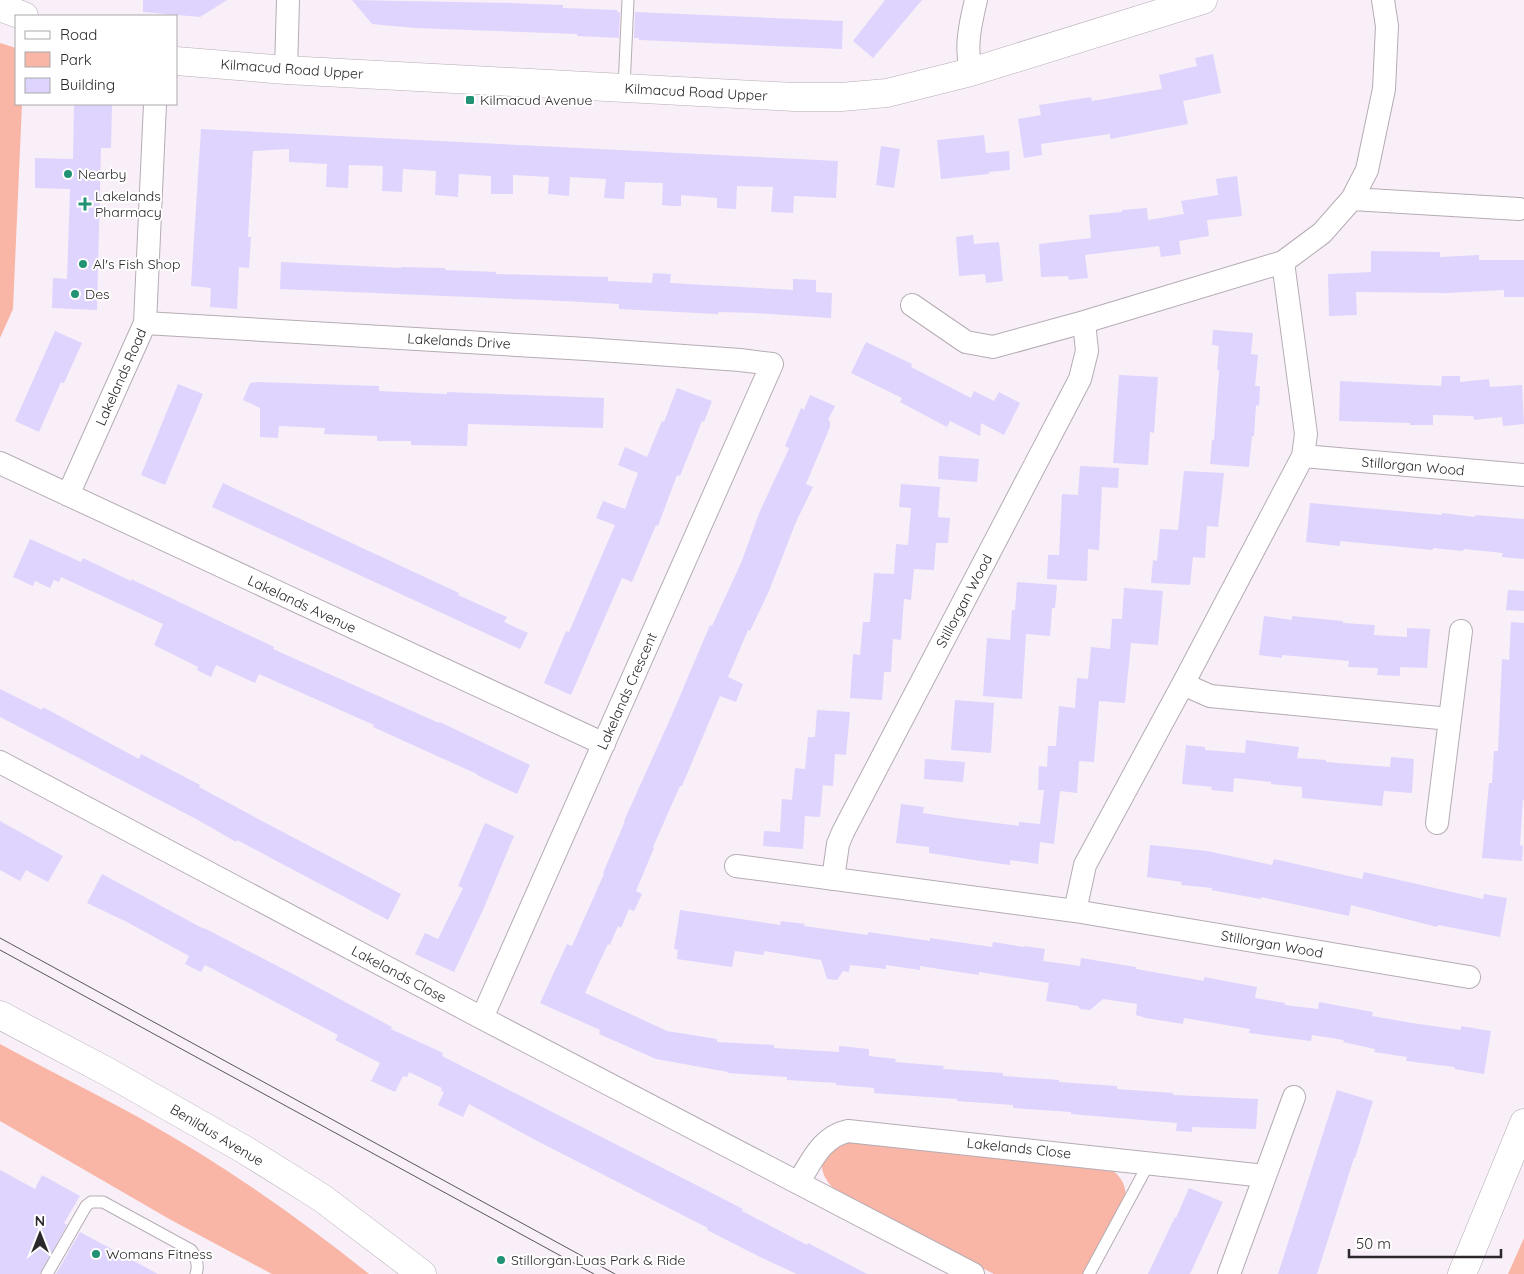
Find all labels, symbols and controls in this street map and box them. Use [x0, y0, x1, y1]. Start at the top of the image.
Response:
legend [15, 15, 178, 105]
text: Road [60, 25, 97, 44]
text: Park [60, 50, 92, 69]
street label: Kilmacud Road Upper [220, 55, 365, 83]
text: Building [60, 75, 115, 94]
street label: Kilmacud Road Upper [624, 79, 769, 105]
place label: Kilmacud Avenue [480, 91, 592, 109]
marker: Kilmacud Avenue [464, 94, 476, 106]
place label: Nearby [78, 165, 126, 183]
marker: Nearby [62, 168, 74, 180]
place label: Lakelands Pharmacy [95, 187, 162, 221]
marker: Lakelands Pharmacy [79, 198, 91, 210]
place label: Al's Fish Shop [93, 255, 180, 273]
marker: Al's Fish Shop [77, 258, 89, 270]
place label: Des [85, 285, 110, 303]
marker: Des [69, 288, 81, 300]
street label: Lakelands Road [92, 326, 150, 428]
street label: Lakelands Drive [407, 329, 511, 353]
street label: Stillorgan Wood [1361, 453, 1465, 479]
street label: Stillorgan Wood [932, 551, 996, 651]
street label: Lakelands Avenue [245, 571, 359, 637]
street label: Lakelands Crescent [593, 629, 661, 752]
street label: Stillorgan Wood [1220, 926, 1324, 962]
street label: Lakelands Close [348, 941, 450, 1007]
street label: Benildus Avenue [167, 1100, 267, 1170]
street label: Lakelands Close [966, 1134, 1072, 1162]
north arrow [15, 1209, 65, 1259]
text: N [35, 1212, 45, 1230]
scale bar [1349, 1226, 1502, 1258]
text: 50 m [1356, 1234, 1391, 1253]
place label: Womans Fitness [106, 1245, 212, 1263]
marker: Womans Fitness [90, 1248, 102, 1260]
place label: Stillorgan Luas Park & Ride [511, 1251, 686, 1269]
marker: Stillorgan Luas Park & Ride [495, 1254, 507, 1266]

